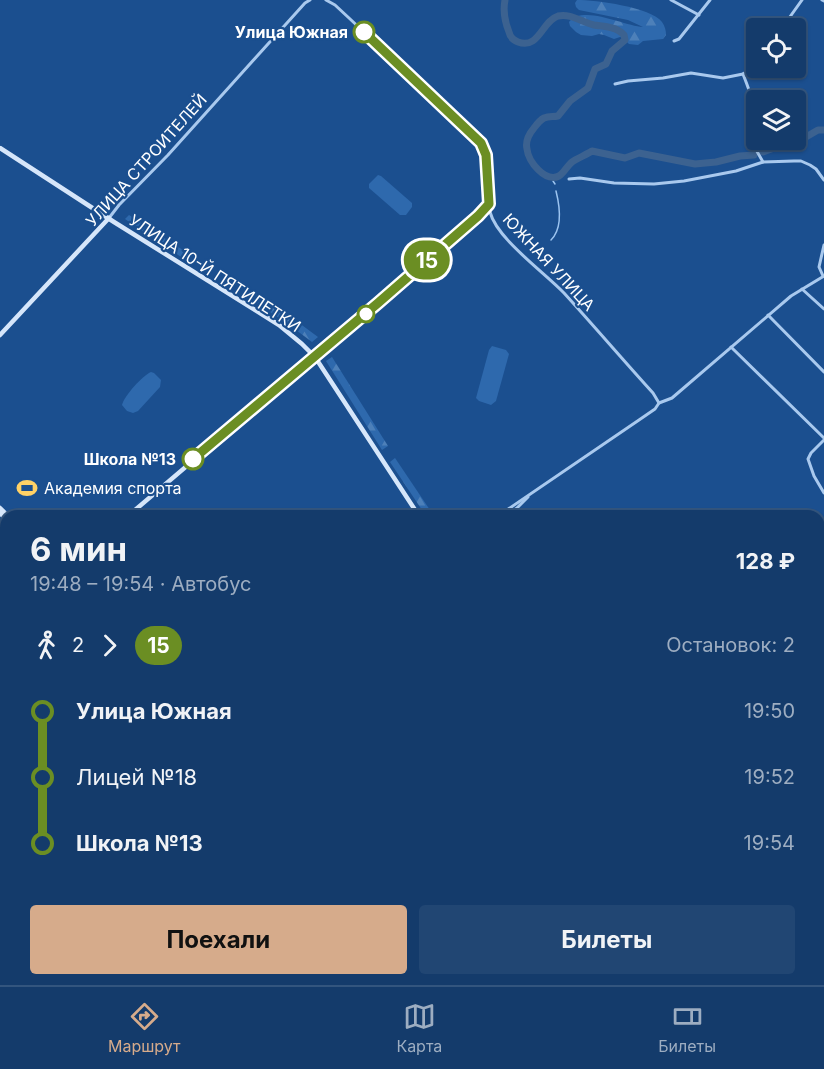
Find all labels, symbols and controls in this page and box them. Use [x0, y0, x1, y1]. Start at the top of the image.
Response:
map controls [746, 18, 806, 150]
button: locate [746, 18, 806, 78]
marker: Улица Южная [353, 21, 375, 43]
place label: Улица Южная [235, 22, 348, 42]
street label: УЛИЦА СТРОИТЕЛЕЙ [81, 90, 211, 230]
button: layers [746, 90, 806, 150]
street label: ЮЖНАЯ УЛИЦА [499, 209, 599, 315]
street label: УЛИЦА 10-Й ПЯТИЛЕТКИ [125, 210, 305, 336]
line badge: 15 [400, 240, 454, 280]
text: 15 [416, 248, 438, 273]
unlabelled marker [357, 305, 375, 323]
marker: Школа №13 [182, 448, 204, 470]
place label: Школа №13 [84, 449, 176, 469]
sports icon: Академия спорта [15, 476, 39, 500]
place label: Академия спорта [44, 478, 182, 498]
text: 6 мин [30, 529, 127, 569]
text: 128 ₽ [736, 548, 795, 574]
text: 19:48 – 19:54 · Автобус [30, 572, 251, 596]
icon: walk [30, 629, 63, 662]
icon: forward [93, 629, 126, 662]
text: 2 [72, 633, 84, 657]
text: 15 [147, 633, 170, 658]
text: Остановок: 2 [666, 633, 795, 657]
text: Улица Южная [76, 698, 232, 724]
text: 19:50 [744, 699, 795, 723]
text: Лицей №18 [76, 764, 197, 790]
text: 19:52 [744, 765, 795, 789]
text: Школа №13 [76, 830, 203, 856]
text: 19:54 [744, 831, 795, 855]
button: Поехали [30, 905, 407, 974]
button: Билеты [419, 905, 795, 974]
tab: Маршрут [108, 1000, 181, 1056]
tab: Карта [396, 1000, 442, 1056]
tab: Билеты [658, 1000, 716, 1056]

